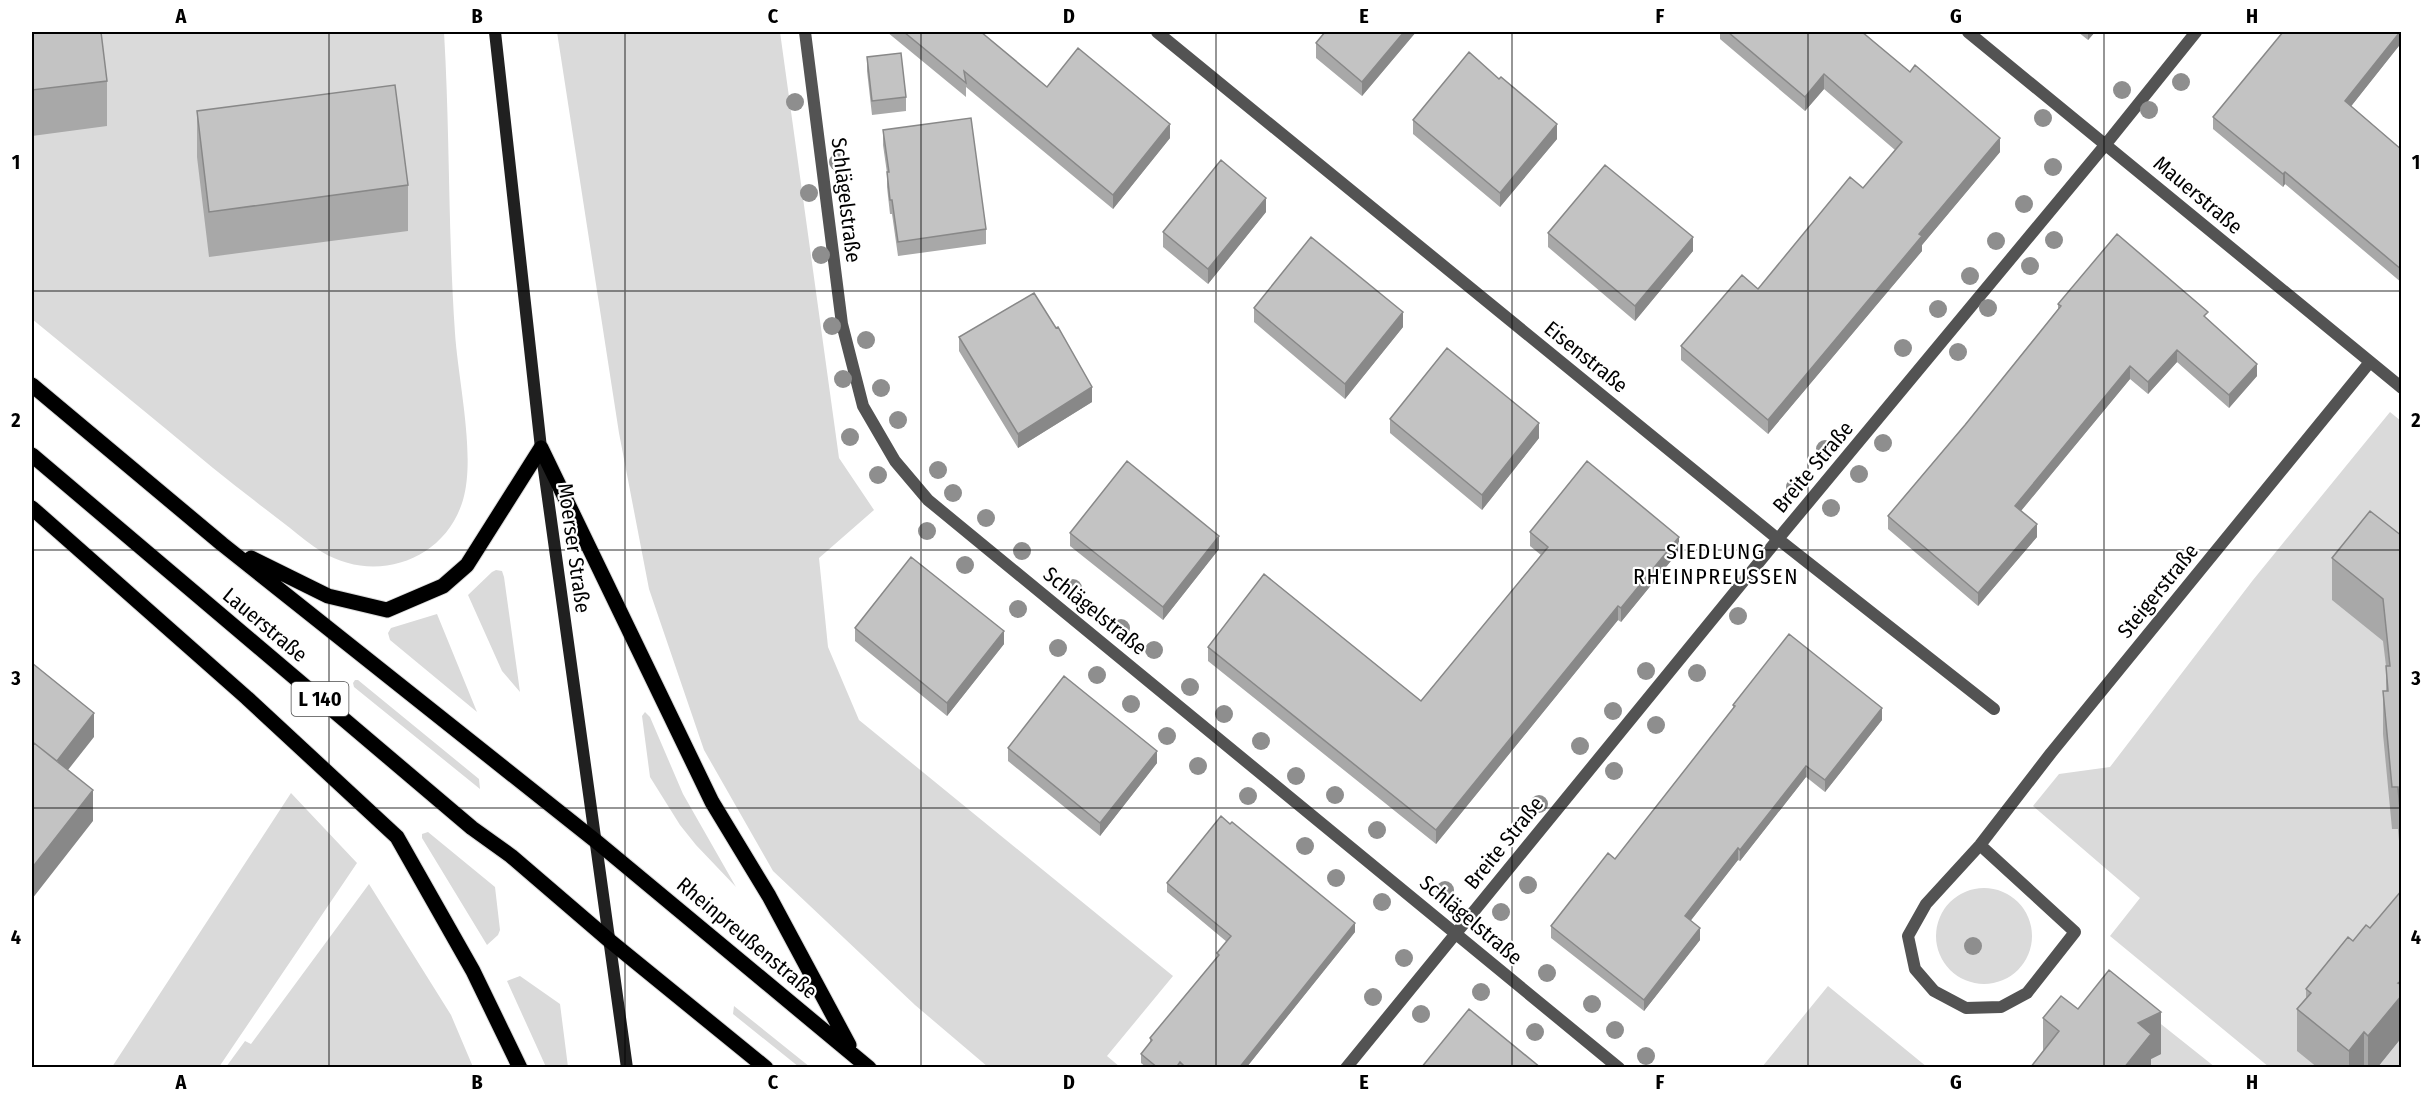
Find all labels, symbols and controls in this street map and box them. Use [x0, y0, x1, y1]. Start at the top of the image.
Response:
text: A [175, 4, 188, 28]
text: B [471, 4, 483, 28]
text: C [768, 4, 779, 28]
text: D [1063, 4, 1075, 28]
text: E [1359, 4, 1369, 28]
text: F [1656, 4, 1665, 28]
text: G [1950, 4, 1962, 28]
text: H [2246, 4, 2258, 28]
street label: Schlägelstraße [825, 136, 867, 264]
text: 1 [12, 150, 20, 174]
street label: Mauerstraße [2148, 150, 2248, 240]
text: 1 [2412, 150, 2420, 174]
street label: Eisenstraße [1539, 315, 1633, 399]
text: 2 [10, 408, 21, 432]
text: 2 [2410, 408, 2421, 432]
street label: Breite Straße [1767, 416, 1859, 518]
street label: Moerser Straße [552, 481, 596, 615]
district label: SIEDLUNG RHEINPREUSSEN [1633, 538, 1799, 590]
street label: Steigerstraße [2112, 539, 2204, 643]
street label: Schlägelstraße [1038, 561, 1152, 661]
street label: Lauerstraße [217, 582, 313, 668]
text: 3 [10, 666, 21, 690]
text: 3 [2410, 666, 2421, 690]
road number: L 140 [292, 682, 348, 716]
street label: Breite Straße [1459, 791, 1549, 895]
street label: Schlägelstraße [1414, 870, 1528, 970]
street label: Rheinpreußenstraße [671, 872, 823, 1004]
text: 4 [11, 925, 21, 949]
text: 4 [2411, 925, 2421, 949]
text: A [175, 1070, 188, 1094]
text: B [471, 1070, 483, 1094]
text: C [768, 1070, 779, 1094]
text: D [1063, 1070, 1075, 1094]
text: E [1359, 1070, 1369, 1094]
text: F [1656, 1070, 1665, 1094]
text: G [1950, 1070, 1962, 1094]
text: H [2246, 1070, 2258, 1094]

